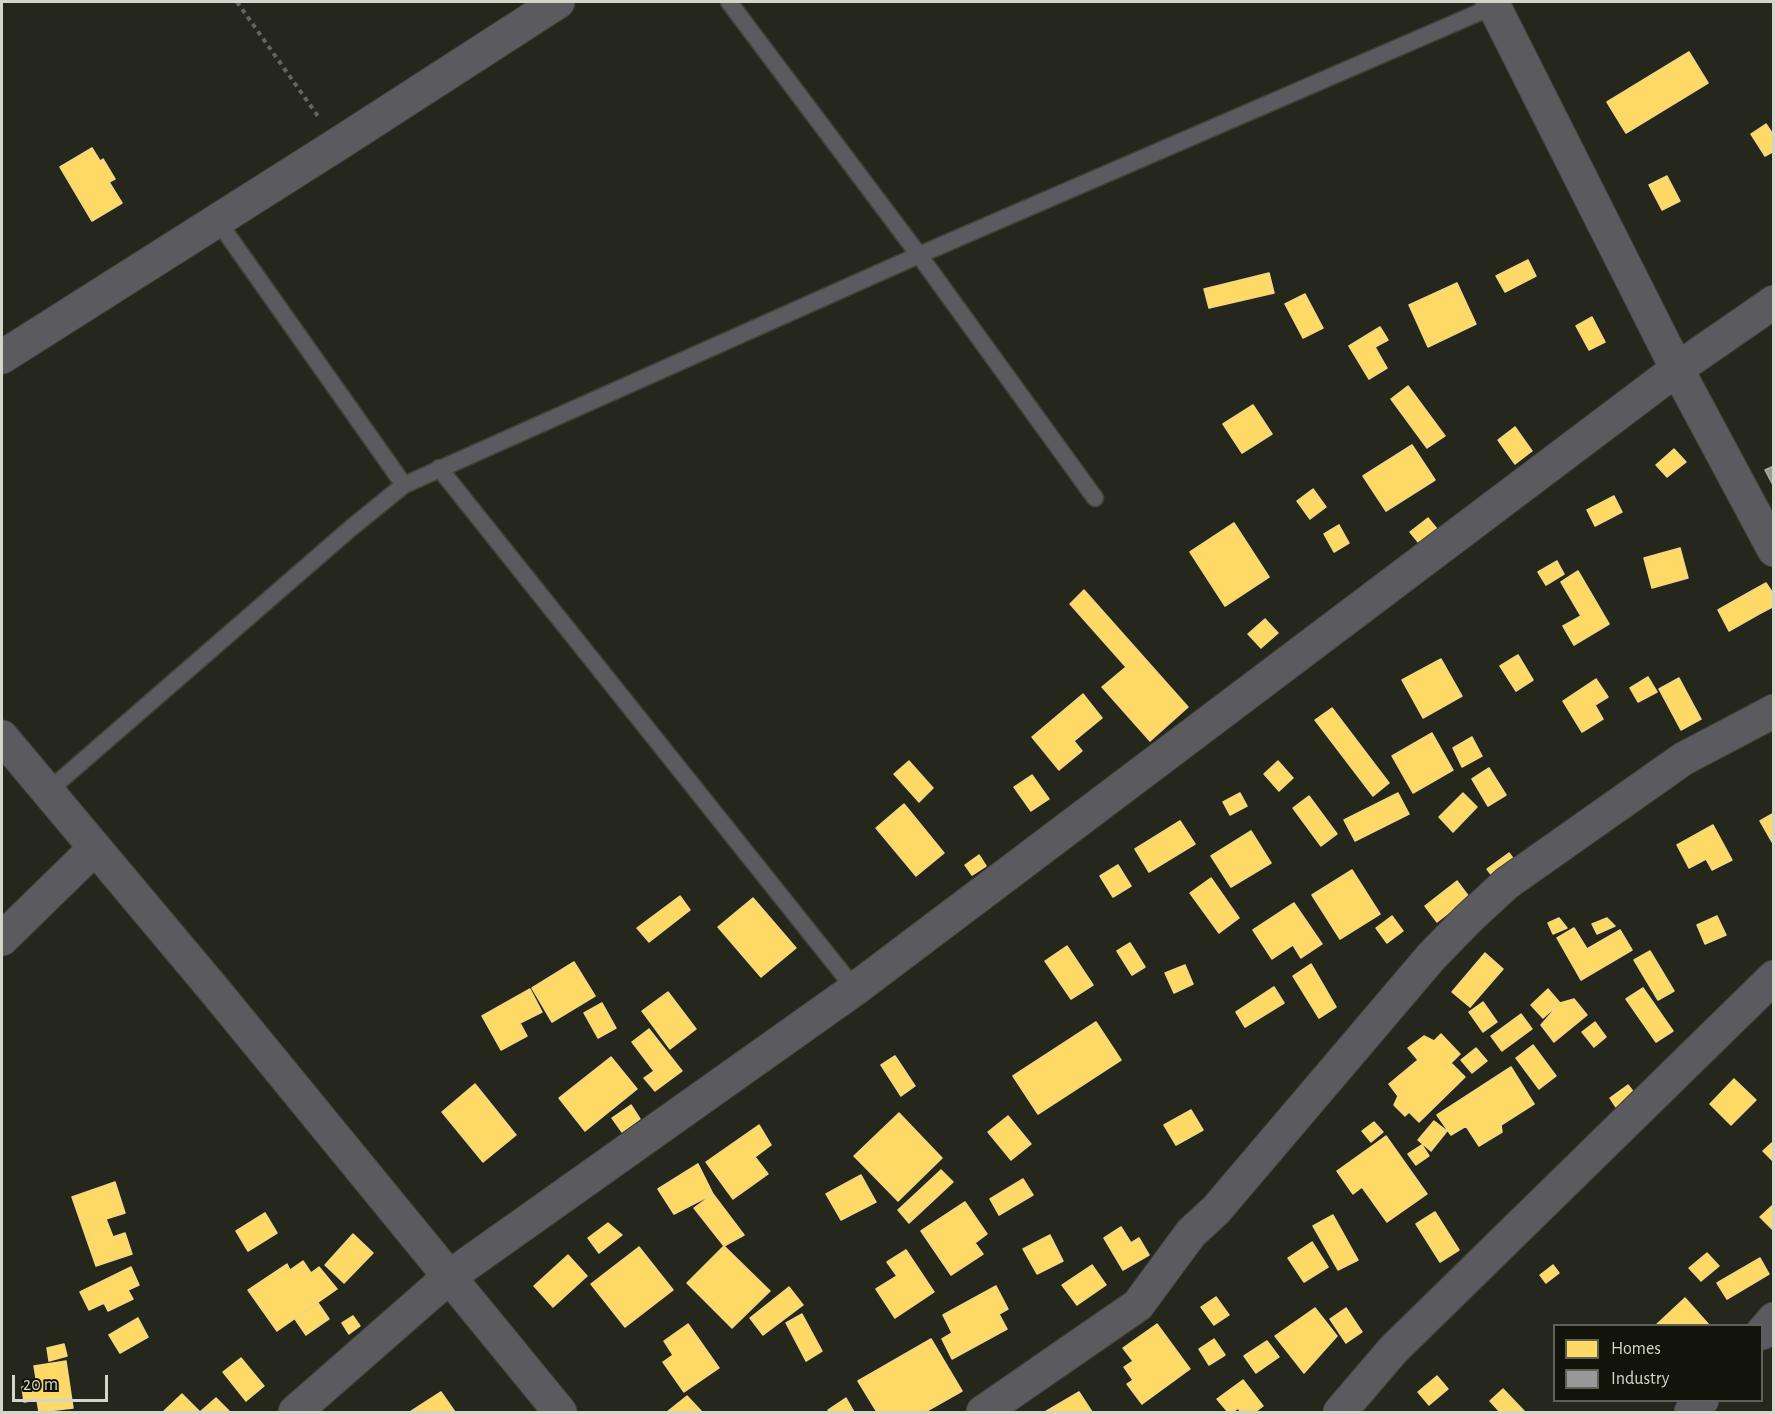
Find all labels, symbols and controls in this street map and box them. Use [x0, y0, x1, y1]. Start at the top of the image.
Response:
legend [1553, 1324, 1763, 1402]
text: Homes [1611, 1340, 1661, 1358]
scale bar [15, 1363, 111, 1401]
text: Industry [1611, 1370, 1670, 1388]
text: 20 m [23, 1376, 58, 1394]

